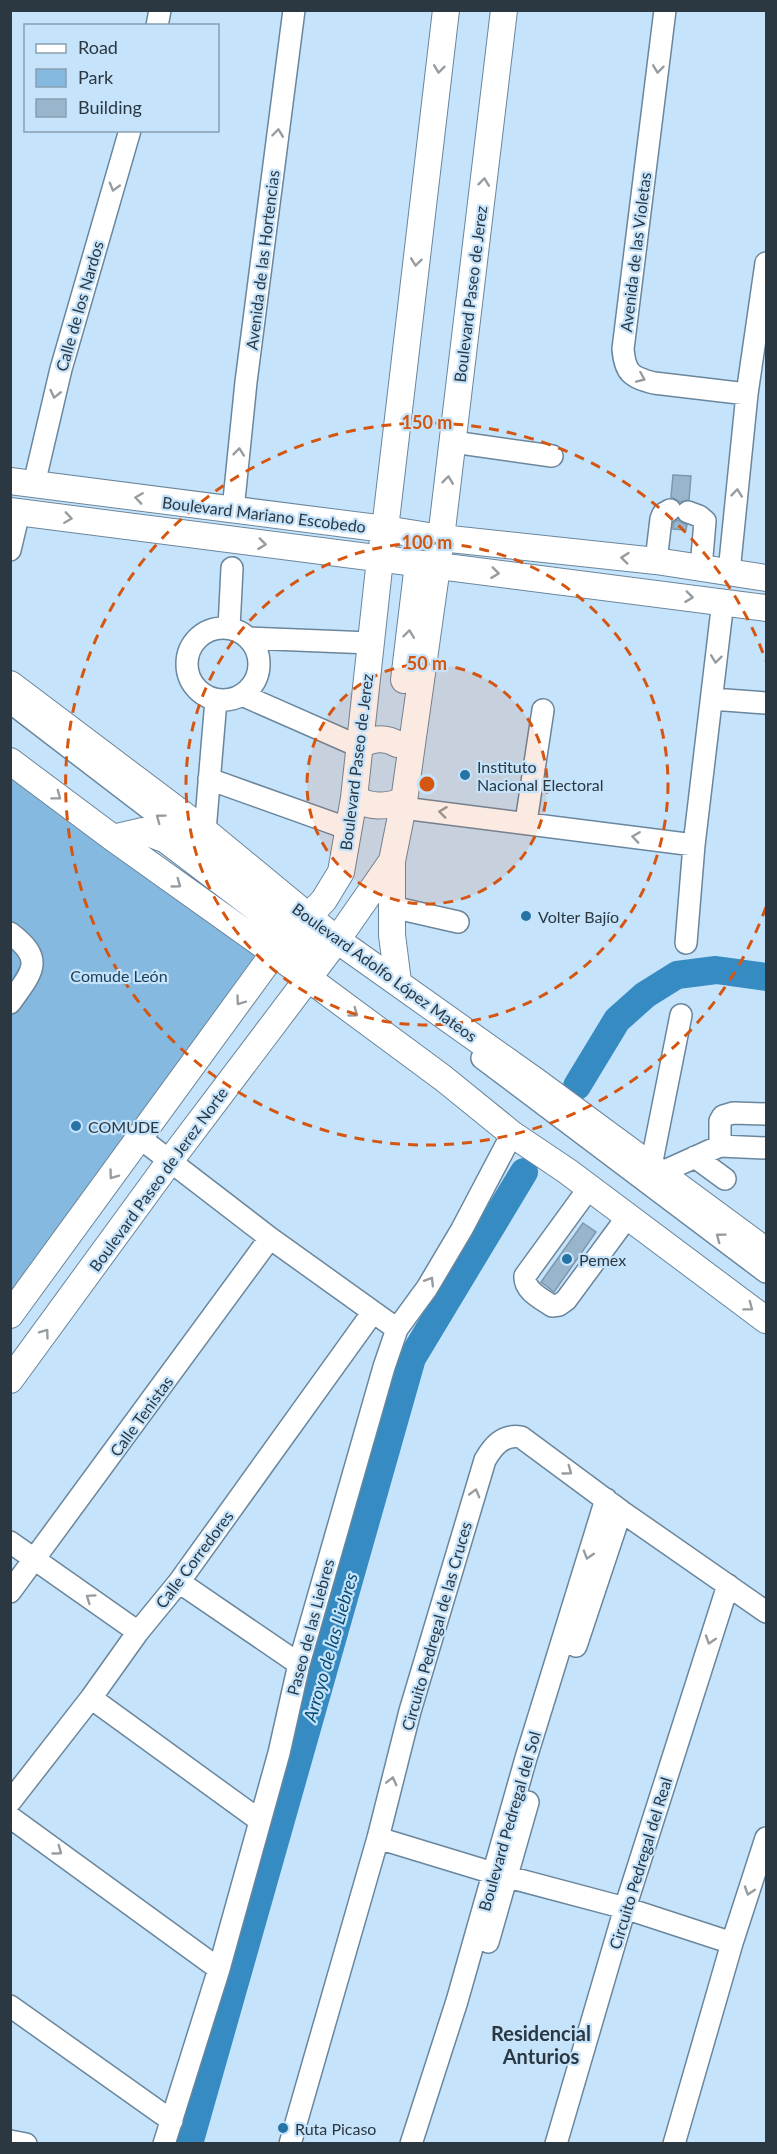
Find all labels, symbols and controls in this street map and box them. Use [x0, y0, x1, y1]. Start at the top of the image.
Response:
legend [24, 24, 219, 132]
text: Road [78, 36, 118, 58]
one-way arrow [433, 64, 446, 73]
one-way arrow [652, 64, 665, 73]
text: Park [78, 66, 114, 88]
text: Building [78, 96, 142, 118]
one-way arrow [271, 129, 284, 138]
street label: Avenida de las Hortencias [242, 169, 282, 351]
street label: Avenida de las Violetas [616, 171, 654, 333]
one-way arrow [477, 178, 489, 187]
one-way arrow [109, 181, 121, 192]
street label: Boulevard Paseo de Jerez [450, 205, 490, 383]
street label: Calle de los Nardos [51, 239, 107, 373]
one-way arrow [410, 258, 423, 267]
one-way arrow [635, 371, 646, 383]
one-way arrow [49, 389, 62, 399]
text: 150 m [402, 411, 452, 433]
one-way arrow [232, 447, 245, 457]
one-way arrow [442, 476, 454, 485]
one-way arrow [730, 489, 743, 498]
one-way arrow [135, 492, 144, 504]
street label: Boulevard Mariano Escobedo [161, 492, 367, 536]
one-way arrow [64, 512, 73, 524]
text: 100 m [402, 531, 452, 553]
one-way arrow [257, 537, 266, 549]
one-way arrow [621, 552, 630, 565]
one-way arrow [491, 567, 500, 579]
one-way arrow [684, 590, 693, 603]
one-way arrow [402, 629, 415, 639]
text: 50 m [407, 652, 447, 674]
one-way arrow [711, 655, 723, 664]
street label: Boulevard Paseo de Jerez [336, 673, 376, 851]
place label: Instituto Nacional Electoral [477, 757, 603, 794]
marker: Instituto Nacional Electoral [458, 768, 472, 782]
centre of rings [417, 774, 437, 794]
one-way arrow [51, 789, 62, 800]
one-way arrow [438, 807, 448, 819]
one-way arrow [156, 814, 167, 825]
one-way arrow [632, 832, 641, 844]
one-way arrow [171, 877, 182, 888]
street label: Boulevard Adolfo López Mateos [289, 899, 481, 1045]
place label: Volter Bajío [538, 907, 619, 926]
marker: Volter Bajío [519, 909, 533, 923]
park label: Comude León [70, 966, 168, 985]
one-way arrow [236, 994, 247, 1005]
one-way arrow [348, 1006, 359, 1017]
street label: Boulevard Paseo de Jerez Norte [85, 1083, 231, 1275]
place label: COMUDE [88, 1117, 159, 1136]
marker: COMUDE [69, 1119, 83, 1133]
one-way arrow [109, 1169, 120, 1180]
one-way arrow [715, 1233, 726, 1244]
place label: Pemex [579, 1250, 626, 1269]
marker: Pemex [560, 1252, 574, 1266]
one-way arrow [423, 1277, 435, 1287]
one-way arrow [742, 1299, 753, 1310]
one-way arrow [38, 1328, 49, 1339]
street label: Calle Tenistas [106, 1372, 177, 1460]
one-way arrow [562, 1464, 573, 1475]
one-way arrow [468, 1488, 480, 1499]
street label: Calle Corredores [151, 1507, 237, 1611]
street label: Circuito Pedregal de las Cruces [397, 1519, 475, 1733]
one-way arrow [583, 1549, 595, 1560]
street label: Paseo de las Liebres [283, 1557, 337, 1697]
water label: Arroyo de las Liebres [298, 1570, 362, 1725]
one-way arrow [86, 1594, 97, 1605]
one-way arrow [705, 1634, 717, 1645]
street label: Boulevard Pedregal del Sol [474, 1729, 544, 1913]
street label: Circuito Pedregal del Real [605, 1775, 675, 1951]
one-way arrow [385, 1776, 398, 1786]
one-way arrow [51, 1844, 62, 1855]
one-way arrow [744, 1885, 756, 1896]
district label: Residencial Anturios [491, 2021, 591, 2068]
place label: Ruta Picaso [295, 2119, 376, 2138]
marker: Ruta Picaso [276, 2121, 290, 2135]

